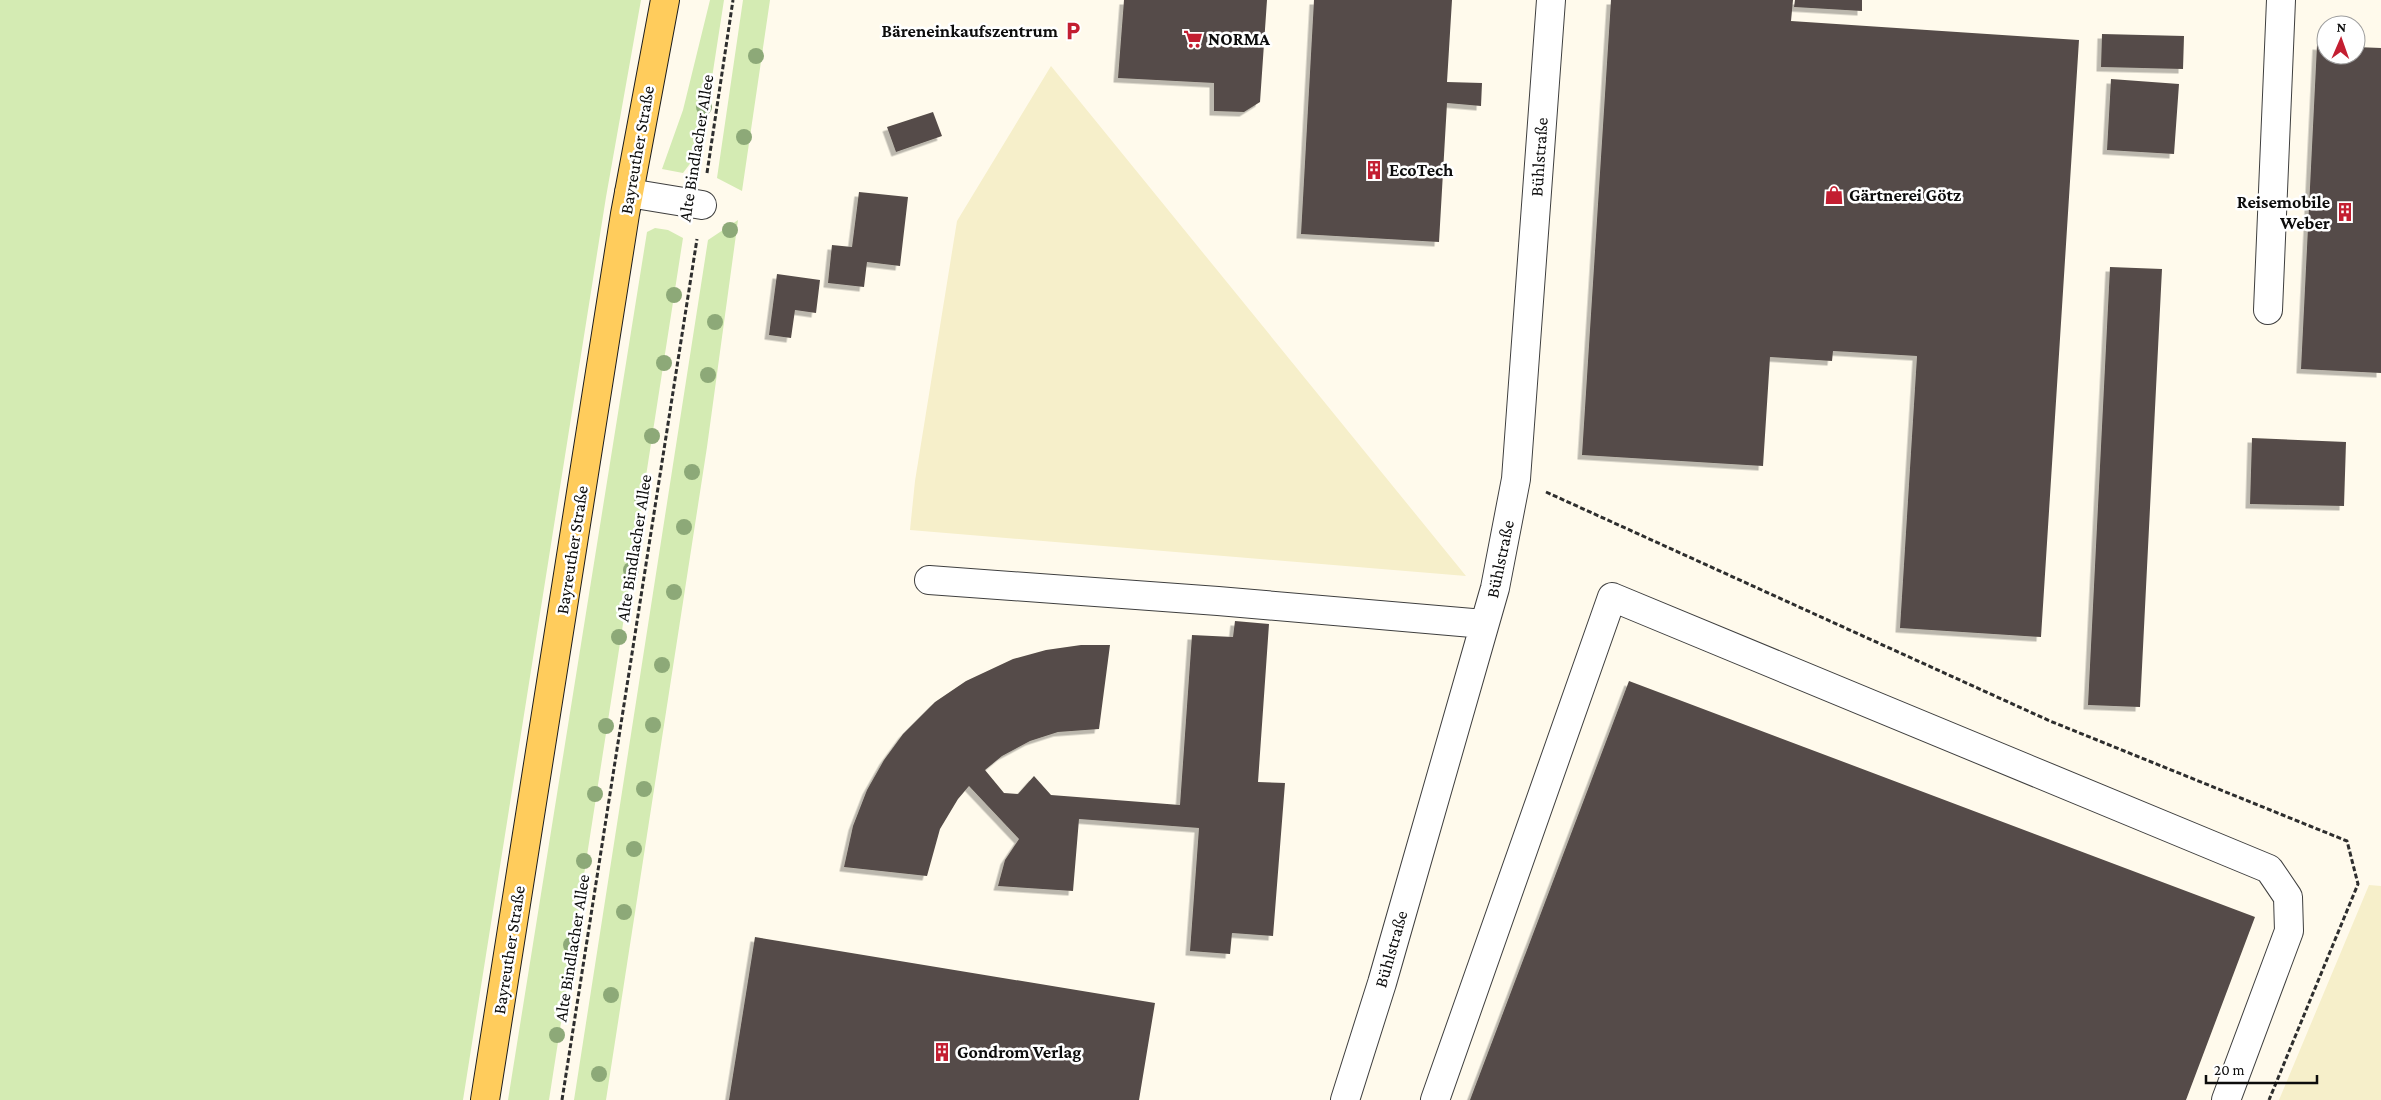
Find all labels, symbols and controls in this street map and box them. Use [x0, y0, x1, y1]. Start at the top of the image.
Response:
north arrow [2316, 15, 2366, 65]
text: N [2336, 19, 2347, 35]
parking icon: Bäreneinkaufszentrum [1062, 20, 1084, 42]
place label: Bäreneinkaufszentrum [881, 21, 1059, 41]
supermarket icon: NORMA [1182, 28, 1204, 50]
place label: NORMA [1208, 29, 1270, 49]
street label: Alte Bindlacher Allee [674, 73, 718, 223]
street label: Bayreuther Straße [616, 84, 658, 216]
street label: Bühlstraße [1526, 117, 1552, 197]
building icon: EcoTech [1363, 159, 1385, 181]
place label: EcoTech [1389, 160, 1454, 180]
shop icon: Gärtnerei Götz [1823, 184, 1845, 206]
place label: Gärtnerei Götz [1849, 185, 1961, 205]
place label: Reisemobile Weber [2237, 192, 2330, 233]
building icon: Reisemobile Weber [2334, 201, 2356, 223]
street label: Alte Bindlacher Allee [612, 473, 656, 623]
street label: Bayreuther Straße [552, 484, 592, 616]
street label: Bühlstraße [1482, 518, 1518, 600]
street label: Alte Bindlacher Allee [550, 873, 594, 1023]
street label: Bayreuther Straße [489, 884, 529, 1016]
street label: Bühlstraße [1370, 908, 1412, 990]
building icon: Gondrom Verlag [931, 1041, 953, 1063]
place label: Gondrom Verlag [957, 1042, 1081, 1062]
scale bar [2206, 1052, 2317, 1084]
text: 20 m [2214, 1062, 2245, 1078]

